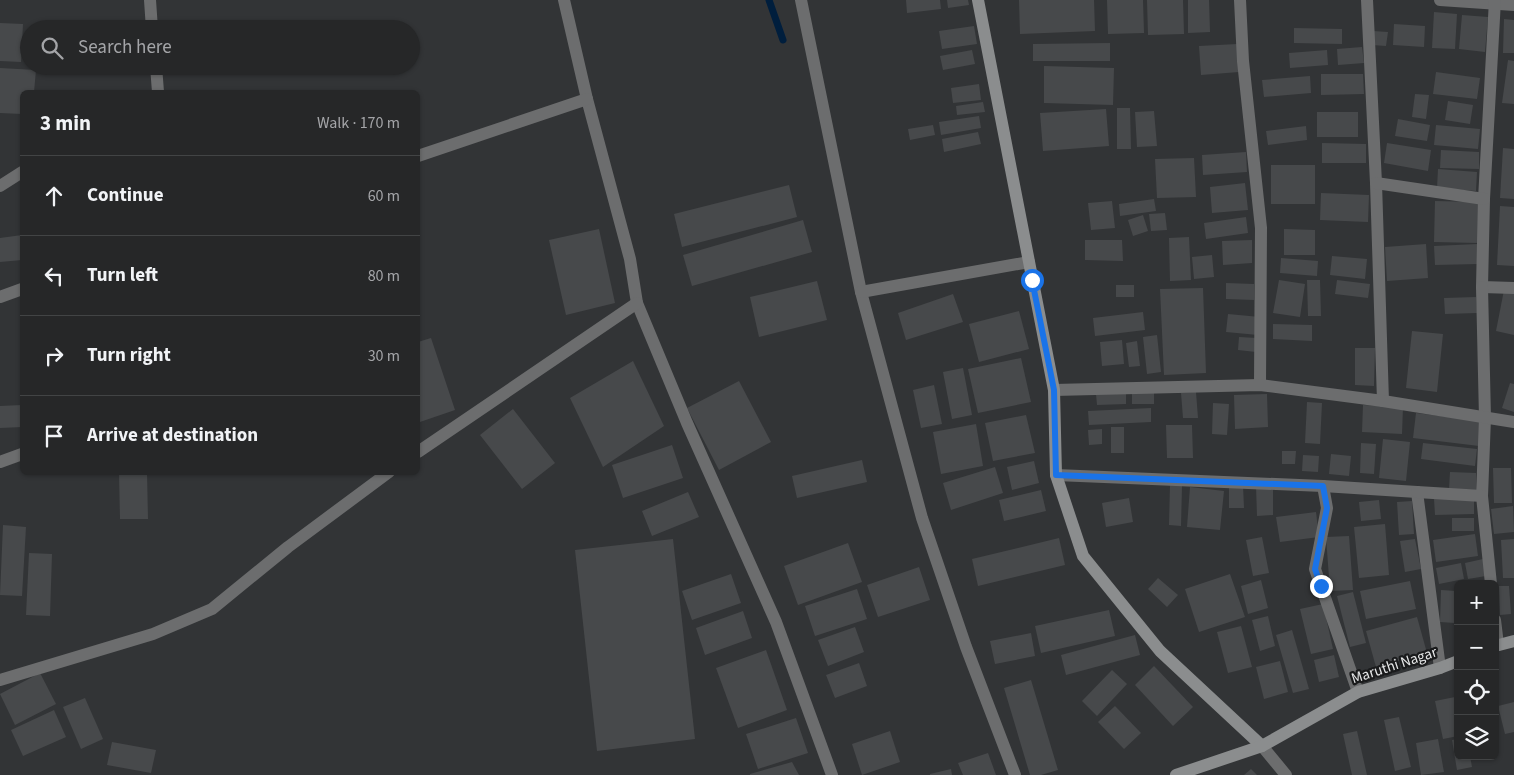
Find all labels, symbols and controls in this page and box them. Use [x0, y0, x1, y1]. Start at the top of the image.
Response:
search box [20, 20, 420, 75]
icon: search [38, 34, 66, 62]
text: Search here [78, 34, 172, 61]
text: 3 min [40, 108, 91, 138]
text: Walk · 170 m [317, 112, 400, 134]
icon: ahead [40, 182, 68, 210]
text: Continue [87, 182, 164, 209]
text: 60 m [368, 185, 400, 207]
icon: left [40, 262, 68, 290]
text: Turn left [87, 262, 158, 289]
text: 80 m [368, 265, 400, 287]
route start [1021, 269, 1044, 292]
icon: right [40, 342, 68, 370]
text: Turn right [87, 342, 171, 369]
text: 30 m [368, 345, 400, 367]
icon: arrive [40, 422, 68, 450]
text: Arrive at destination [87, 422, 258, 449]
route end [1310, 575, 1333, 598]
map controls [1454, 580, 1499, 760]
button: + [1454, 580, 1499, 625]
button: − [1454, 625, 1499, 670]
street label: Maruthi Nagar [1349, 641, 1441, 689]
button: locate [1454, 670, 1499, 715]
button: layers [1454, 715, 1499, 760]

